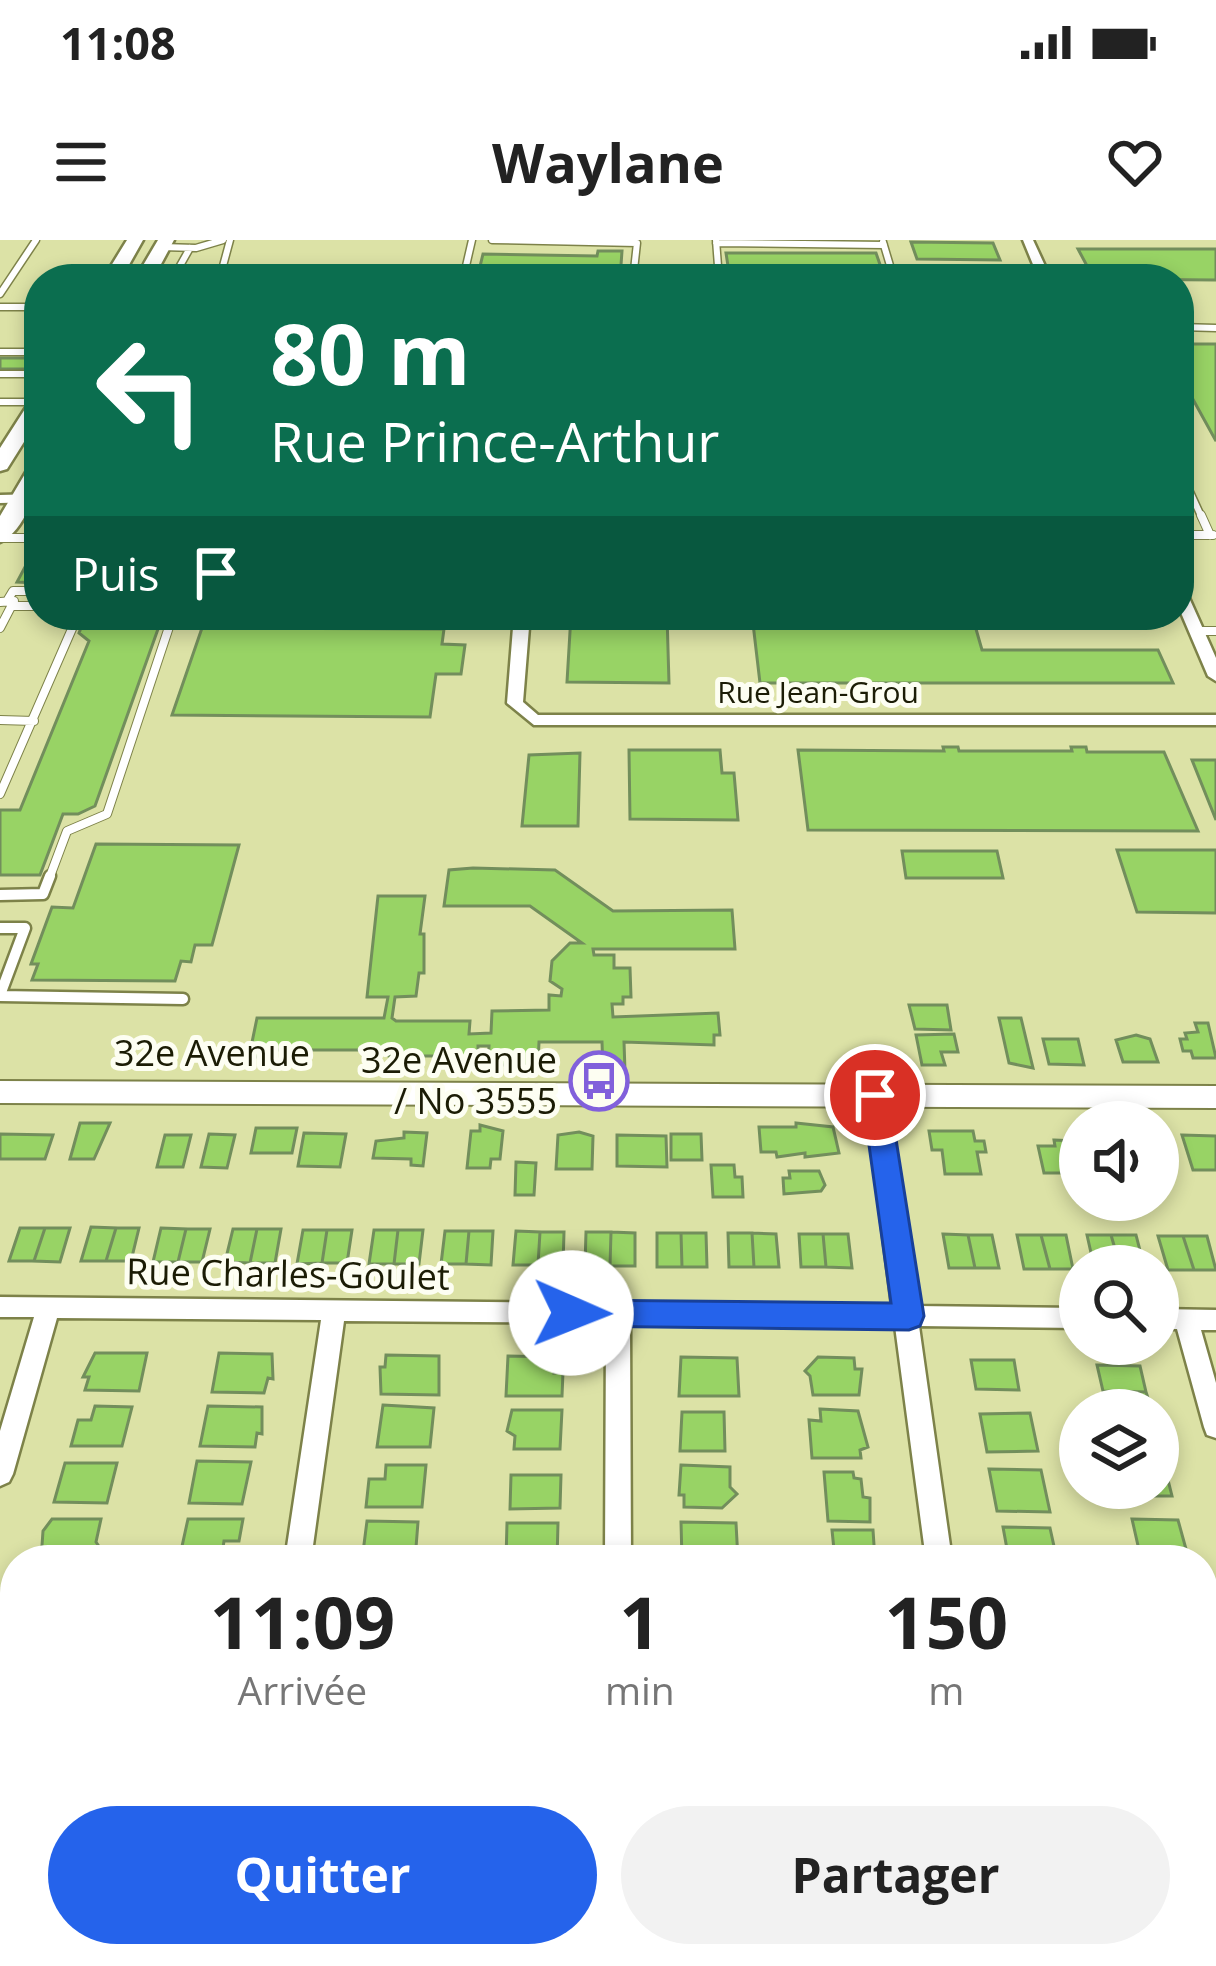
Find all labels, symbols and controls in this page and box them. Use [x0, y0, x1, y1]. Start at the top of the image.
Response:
text: 11:08 [60, 12, 176, 73]
text: Waylane [492, 125, 724, 199]
icon: menu [48, 129, 114, 195]
icon: heart [1102, 129, 1168, 195]
text: 80 m [270, 295, 470, 410]
icon: left [72, 312, 228, 468]
text: Rue Prince-Arthur [270, 404, 719, 478]
icon: arrive [183, 540, 249, 606]
text: Puis [72, 543, 159, 604]
street label: Rue Jean-Grou [717, 671, 919, 712]
street label: 32e Avenue [114, 1028, 310, 1077]
place label: 32e Avenue / No 3555 [361, 1035, 557, 1125]
pin [824, 1044, 926, 1146]
bus stop icon: 32e Avenue / No 3555 [568, 1050, 630, 1112]
icon: arrive [842, 1062, 908, 1128]
map controls [1059, 1101, 1179, 1509]
button: sound [1059, 1101, 1179, 1221]
button: search [1059, 1245, 1179, 1365]
street label: Rue Charles-Goulet [126, 1246, 450, 1301]
position arrow [508, 1250, 634, 1376]
button: layers [1059, 1389, 1179, 1509]
text: 11:09 [210, 1572, 395, 1670]
text: 1 [619, 1572, 660, 1670]
text: 150 [885, 1572, 1008, 1670]
text: Arrivée [238, 1663, 367, 1716]
text: min [605, 1663, 675, 1716]
text: m [928, 1663, 964, 1716]
button: Quitter [48, 1806, 597, 1944]
button: Partager [621, 1806, 1170, 1944]

